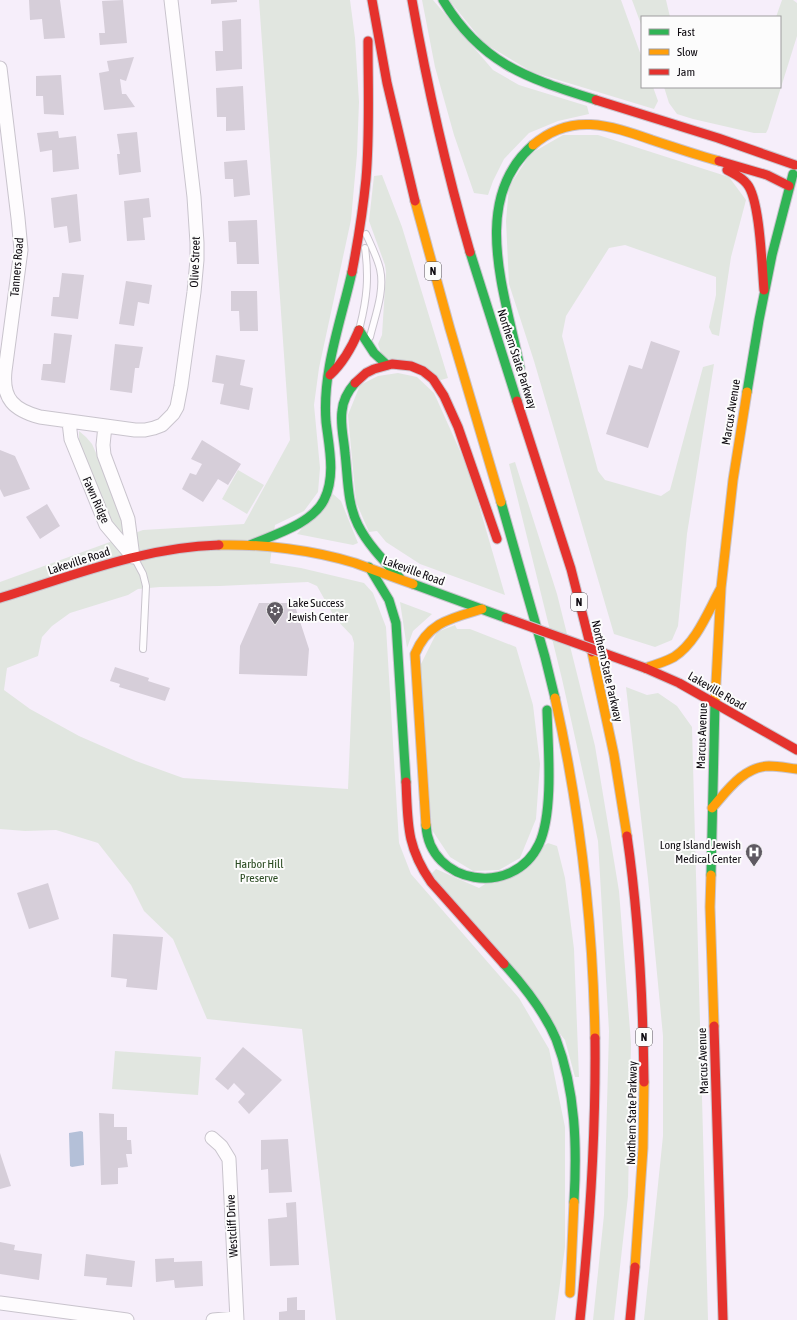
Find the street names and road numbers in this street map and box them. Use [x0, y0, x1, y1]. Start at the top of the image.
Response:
street label: Olive Street [187, 236, 203, 288]
street label: Tanners Road [7, 237, 27, 297]
road number: N [425, 262, 441, 280]
street label: Northern State Parkway [494, 307, 540, 411]
street label: Marcus Avenue [719, 378, 743, 446]
street label: Fawn Ridge [80, 474, 112, 526]
street label: Lakeville Road [46, 544, 112, 578]
street label: Lakeville Road [381, 553, 447, 589]
road number: N [571, 593, 587, 611]
street label: Northern State Parkway [588, 619, 626, 723]
street label: Lakeville Road [686, 669, 748, 713]
street label: Marcus Avenue [694, 703, 710, 769]
road number: N [636, 1028, 652, 1046]
street label: Marcus Avenue [695, 1028, 711, 1094]
street label: Northern State Parkway [624, 1061, 640, 1165]
street label: Westcliff Drive [223, 1194, 241, 1258]

